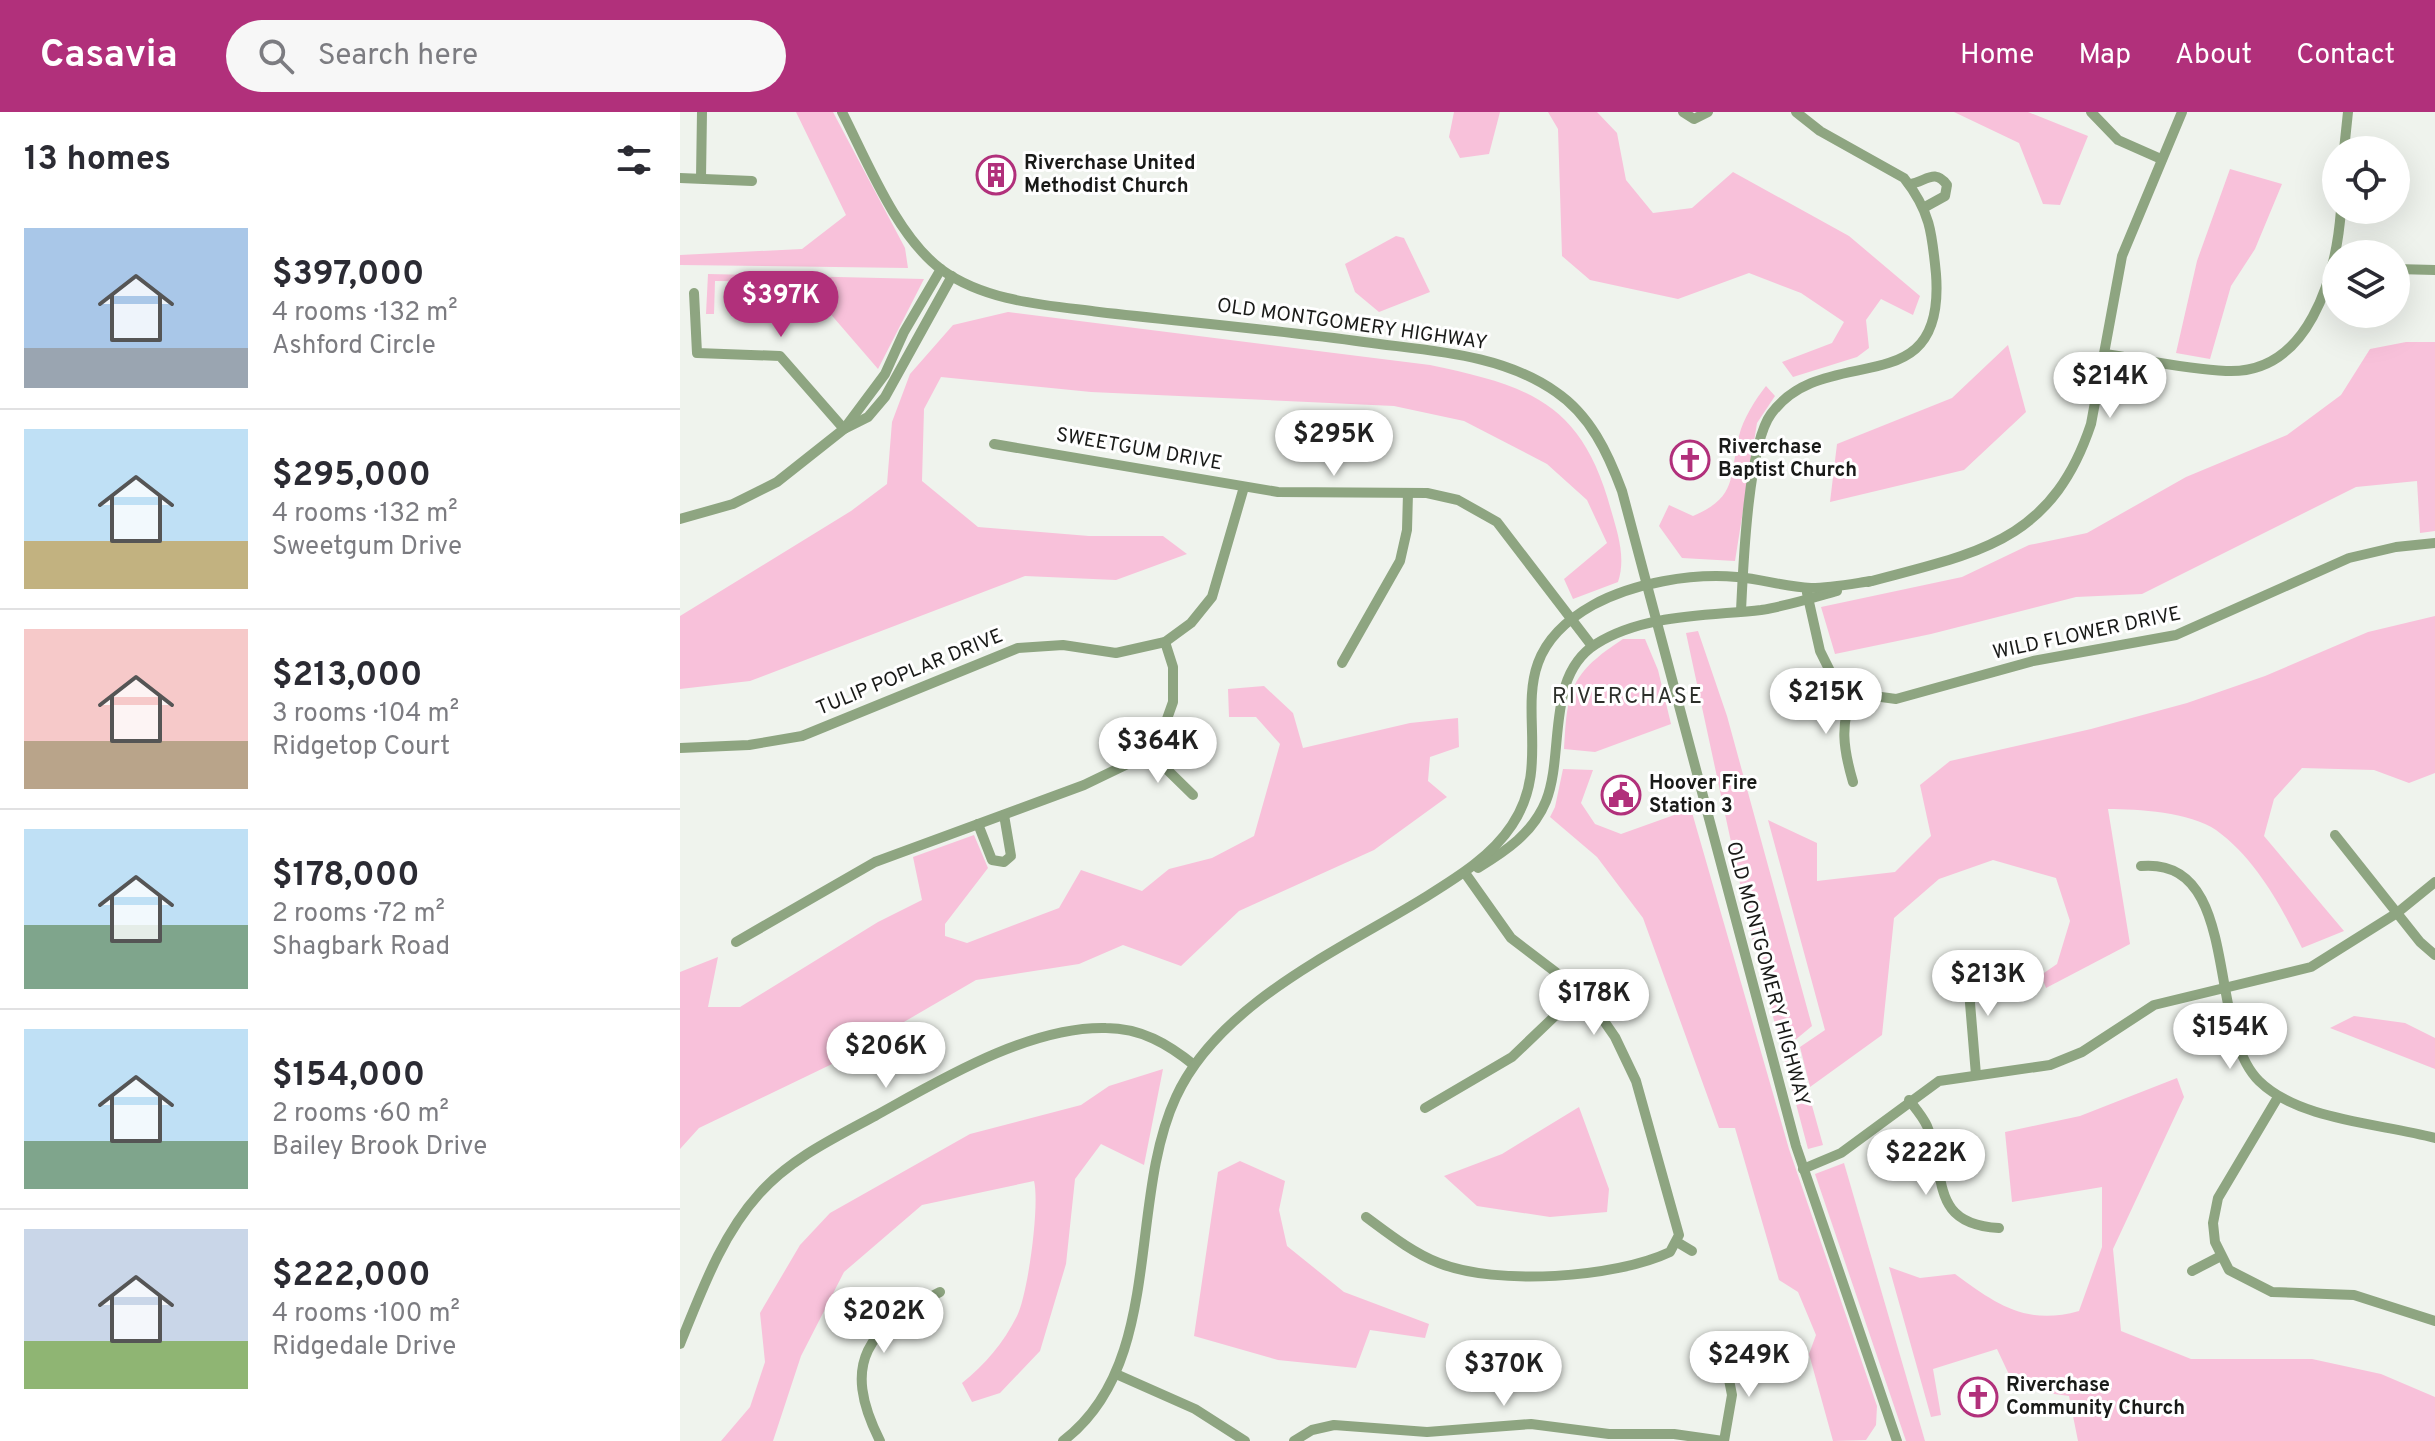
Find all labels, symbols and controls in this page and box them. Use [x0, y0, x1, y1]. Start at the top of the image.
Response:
search box [226, 20, 786, 92]
text: Casavia [40, 32, 178, 81]
icon: search [254, 34, 298, 78]
text: Search here [318, 38, 478, 75]
text: Home [1960, 38, 2034, 74]
text: Map [2078, 38, 2131, 74]
text: About [2175, 38, 2252, 74]
text: Contact [2296, 38, 2395, 74]
map controls [2322, 136, 2410, 328]
button: locate [2322, 136, 2410, 224]
icon: filters [612, 138, 656, 182]
text: 13 homes [24, 139, 171, 182]
place label: Riverchase United Methodist Church [1024, 151, 1196, 200]
building icon: Riverchase United Methodist Church [975, 154, 1017, 196]
button: layers [2322, 240, 2410, 328]
text: $397,000 [272, 254, 424, 297]
icon: home [88, 260, 184, 356]
pin: $397K [725, 271, 837, 339]
text: $397K [741, 280, 821, 313]
street label: OLD MONTGOMERY HIGHWAY [1215, 293, 1489, 357]
text: 4 rooms · 132 m² [272, 297, 458, 330]
text: Ashford Circle [272, 330, 436, 363]
pin: $214K [2054, 352, 2166, 420]
text: $214K [2071, 361, 2149, 394]
pin: $295K [1278, 410, 1390, 478]
text: $295K [1293, 419, 1375, 452]
street label: SWEETGUM DRIVE [1054, 423, 1224, 477]
place label: Riverchase Baptist Church [1718, 435, 1857, 484]
church icon: Riverchase Baptist Church [1669, 439, 1711, 481]
text: $295,000 [272, 455, 431, 498]
icon: home [88, 461, 184, 557]
text: 4 rooms · 132 m² [272, 498, 458, 531]
text: Sweetgum Drive [272, 531, 462, 564]
street label: WILD FLOWER DRIVE [1991, 601, 2183, 667]
street label: TULIP POPLAR DRIVE [813, 624, 1007, 722]
text: $213,000 [272, 655, 422, 698]
icon: home [88, 661, 184, 757]
pin: $215K [1770, 668, 1882, 736]
text: $215K [1788, 677, 1864, 710]
district label: RIVERCHASE [1552, 684, 1704, 711]
text: 3 rooms · 104 m² [272, 698, 459, 731]
pin: $364K [1102, 717, 1214, 785]
text: $364K [1117, 726, 1199, 759]
text: Ridgetop Court [272, 731, 450, 764]
place label: Hoover Fire Station 3 [1649, 771, 1757, 820]
public building icon: Hoover Fire Station 3 [1600, 774, 1642, 816]
street label: OLD MONTGOMERY HIGHWAY [1719, 839, 1815, 1109]
text: $178,000 [272, 855, 420, 898]
icon: home [88, 861, 184, 957]
text: 2 rooms · 72 m² [272, 898, 445, 931]
text: Shagbark Road [272, 931, 450, 964]
pin: $213K [1932, 950, 2044, 1018]
text: $213K [1950, 959, 2026, 992]
pin: $178K [1538, 969, 1650, 1037]
text: $178K [1557, 978, 1631, 1011]
pin: $154K [2174, 1003, 2286, 1071]
text: $154K [2191, 1012, 2269, 1045]
pin: $206K [830, 1022, 942, 1090]
text: $206K [844, 1031, 928, 1064]
text: $154,000 [272, 1055, 425, 1098]
icon: home [88, 1061, 184, 1157]
text: 2 rooms · 60 m² [272, 1098, 449, 1131]
pin: $222K [1870, 1129, 1982, 1197]
text: Bailey Brook Drive [272, 1131, 487, 1164]
text: $222K [1885, 1138, 1967, 1171]
text: $222,000 [272, 1255, 431, 1298]
icon: home [88, 1261, 184, 1357]
pin: $202K [828, 1287, 940, 1355]
text: $202K [843, 1296, 926, 1329]
text: 4 rooms · 100 m² [272, 1298, 460, 1331]
text: Ridgedale Drive [272, 1331, 456, 1364]
pin: $249K [1693, 1331, 1805, 1399]
pin: $370K [1448, 1340, 1560, 1408]
text: $249K [1708, 1340, 1790, 1373]
text: $370K [1464, 1349, 1544, 1382]
place label: Riverchase Community Church [2006, 1373, 2185, 1422]
church icon: Riverchase Community Church [1957, 1376, 1999, 1418]

